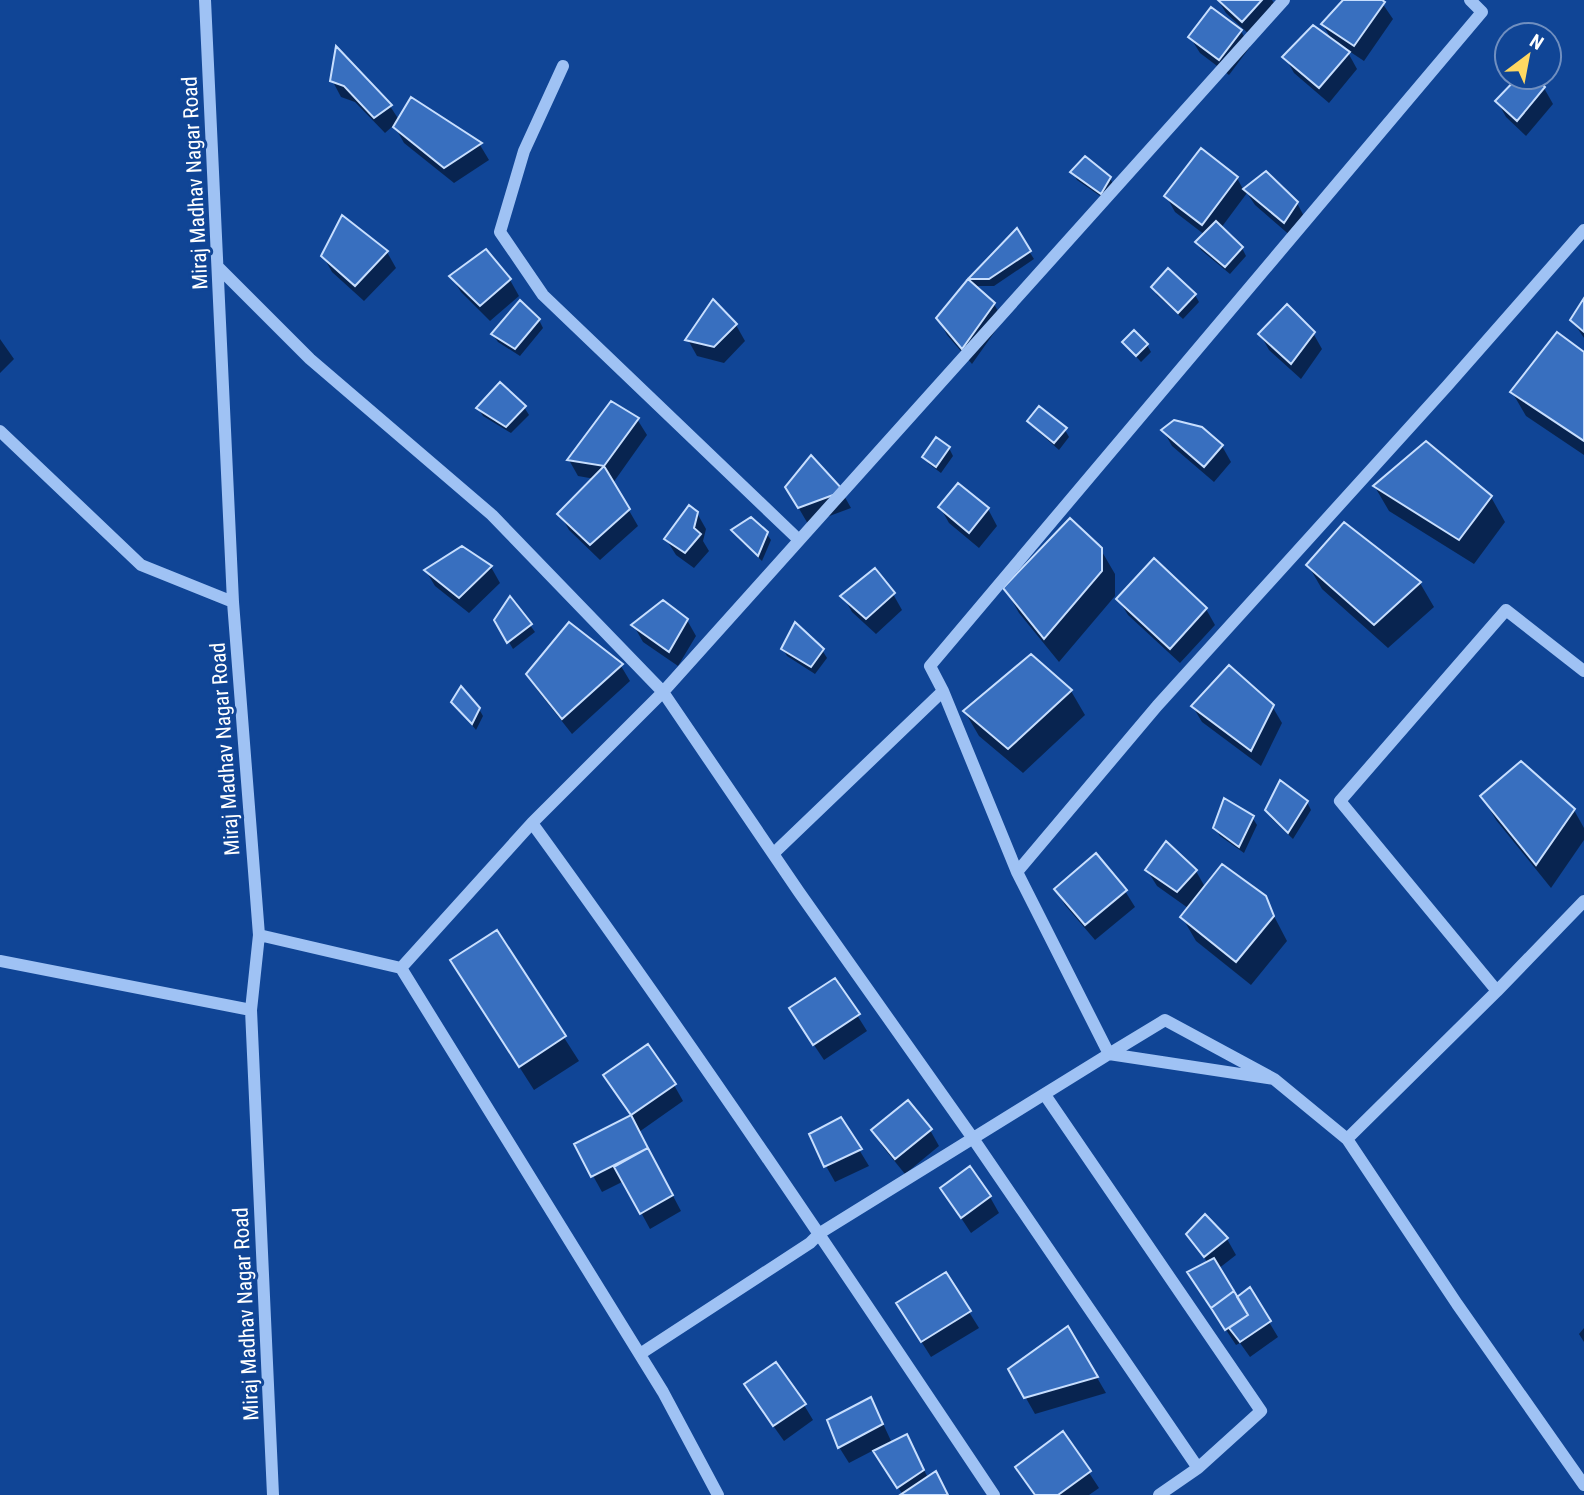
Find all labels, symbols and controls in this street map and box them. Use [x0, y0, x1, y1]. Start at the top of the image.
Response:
north arrow [1493, 21, 1563, 91]
text: N [1526, 29, 1548, 55]
street label: Miraj Madhav Nagar Road [177, 76, 213, 290]
street label: Miraj Madhav Nagar Road [206, 642, 244, 856]
street label: Miraj Madhav Nagar Road [228, 1207, 264, 1421]

